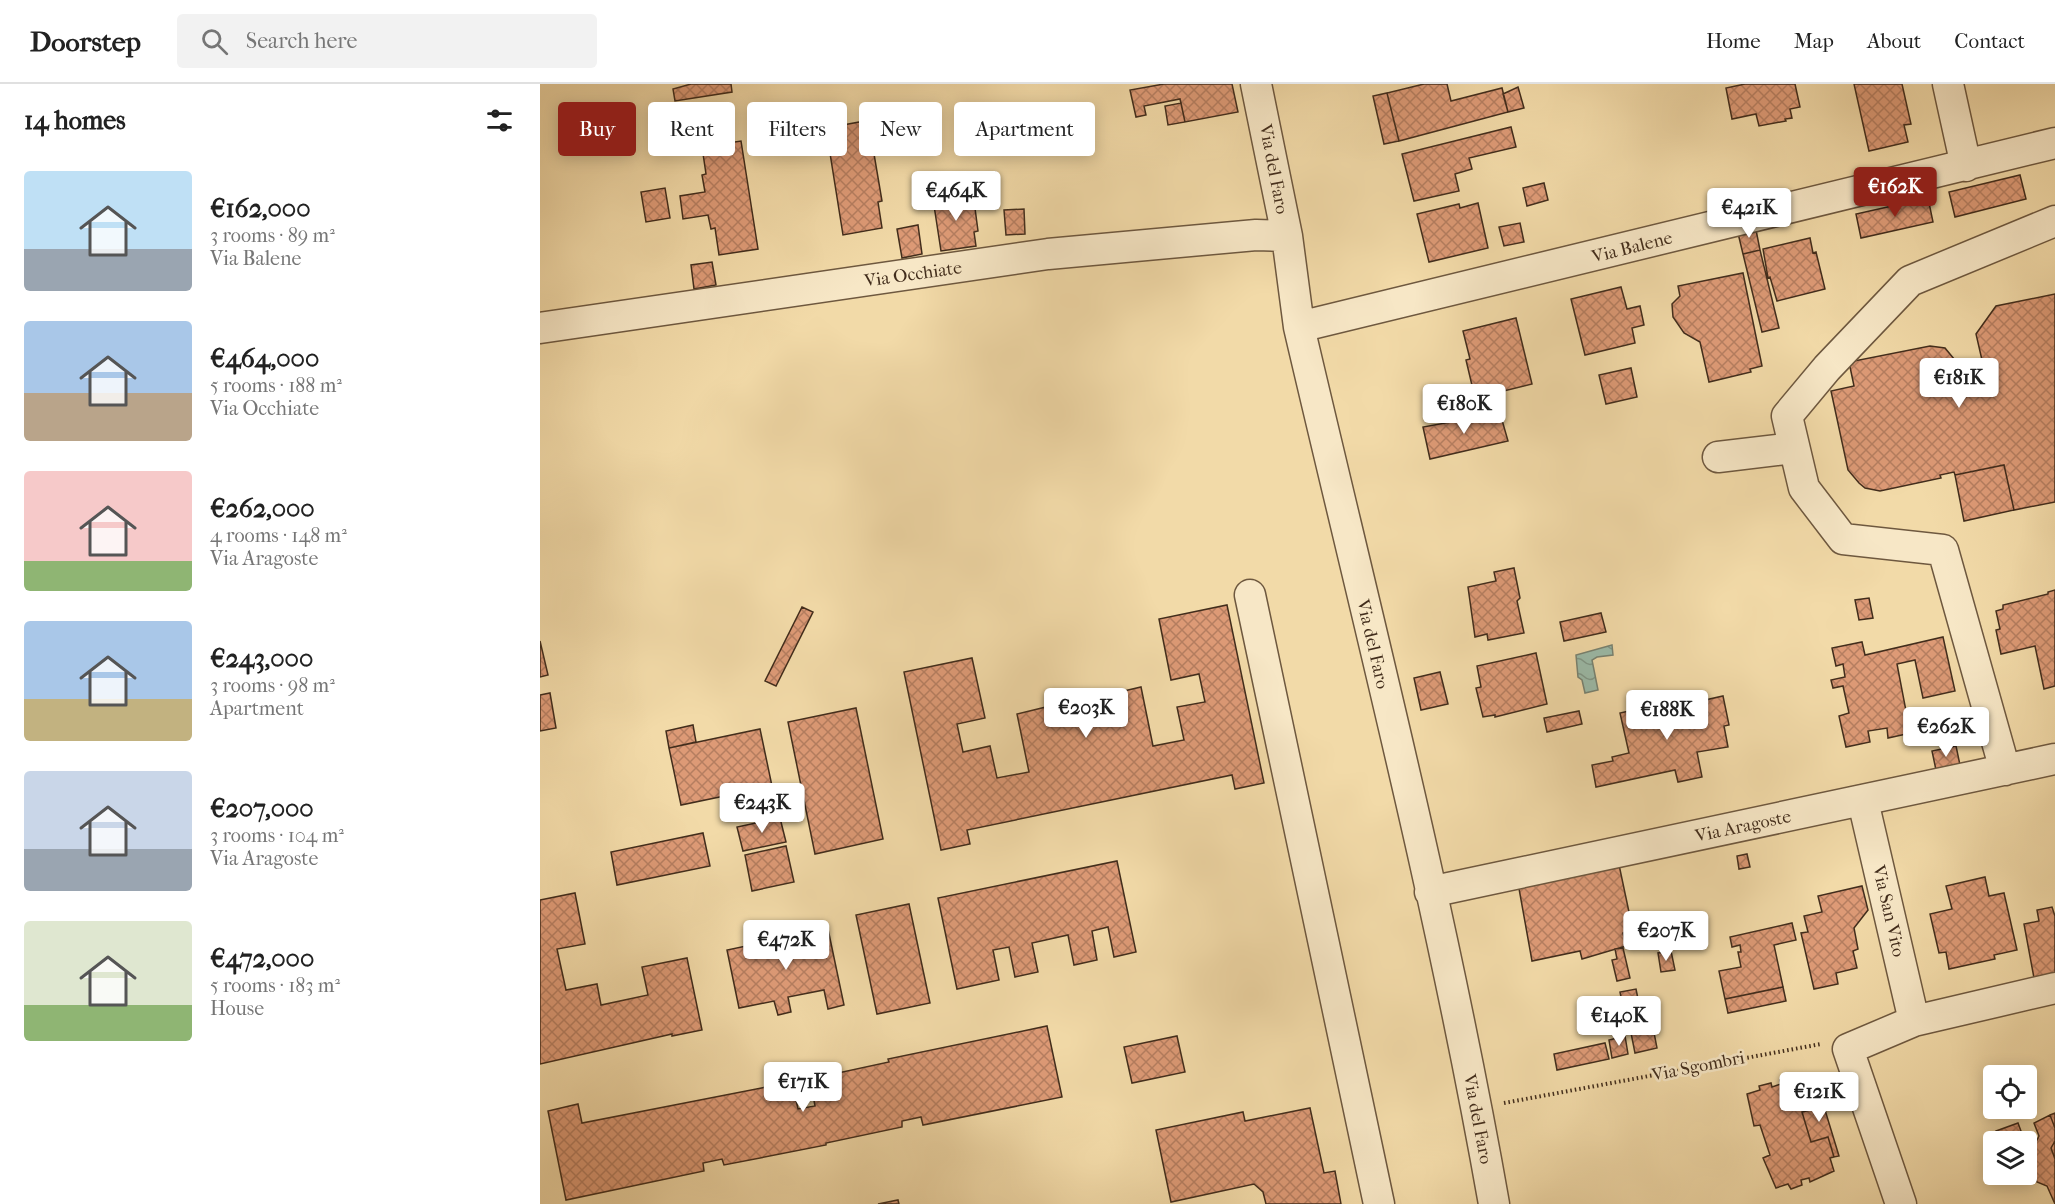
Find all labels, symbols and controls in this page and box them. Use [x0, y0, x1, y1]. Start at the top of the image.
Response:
search box [177, 14, 597, 68]
text: Doorstep [30, 25, 141, 58]
icon: search [198, 25, 231, 58]
text: Search here [246, 28, 357, 54]
text: Home [1706, 29, 1761, 53]
text: Map [1794, 29, 1834, 53]
text: About [1867, 29, 1921, 53]
text: Contact [1954, 29, 2025, 53]
chip: Buy [558, 102, 636, 156]
chip: Rent [648, 102, 735, 156]
chip: Filters [747, 102, 847, 156]
chip: New [859, 102, 942, 156]
chip: Apartment [954, 102, 1095, 156]
icon: filters [483, 104, 516, 137]
text: 14 homes [24, 105, 126, 136]
street label: Via del Faro [1254, 121, 1293, 216]
pin: €162K [1853, 167, 1937, 218]
pin: €464K [914, 171, 998, 222]
text: €162K [1868, 175, 1922, 198]
text: €464K [926, 179, 986, 202]
pin: €421K [1707, 188, 1791, 239]
text: €162,000 [210, 193, 310, 224]
icon: home [72, 195, 144, 267]
text: €421K [1721, 196, 1777, 219]
text: 3 rooms · 89 m² [210, 224, 335, 247]
street label: Via Balene [1589, 227, 1675, 268]
text: Via Balene [210, 247, 301, 270]
street label: Via Occhiate [862, 257, 963, 292]
text: €464,000 [210, 343, 319, 374]
icon: home [72, 345, 144, 417]
pin: €181K [1917, 358, 2001, 409]
text: €181K [1934, 366, 1984, 389]
text: 5 rooms · 188 m² [210, 374, 342, 397]
pin: €180K [1422, 384, 1506, 435]
text: €180K [1437, 392, 1491, 415]
text: Via Occhiate [210, 397, 319, 420]
text: €262,000 [210, 493, 315, 524]
icon: home [72, 495, 144, 567]
text: 4 rooms · 148 m² [210, 524, 347, 547]
text: Via Aragoste [210, 547, 318, 570]
street label: Via del Faro [1352, 596, 1393, 691]
text: €243,000 [210, 643, 313, 674]
icon: home [72, 645, 144, 717]
text: 3 rooms · 98 m² [210, 674, 335, 697]
pin: €203K [1044, 688, 1128, 739]
pin: €188K [1625, 690, 1709, 741]
text: €203K [1058, 696, 1114, 719]
text: Apartment [210, 697, 304, 720]
text: €188K [1640, 698, 1694, 721]
pin: €262K [1904, 707, 1988, 758]
text: €262K [1917, 715, 1975, 738]
pin: €243K [720, 783, 804, 834]
text: €243K [734, 791, 790, 814]
text: €207,000 [210, 793, 314, 824]
icon: home [72, 795, 144, 867]
street label: Via Aragoste [1692, 806, 1793, 847]
text: 3 rooms · 104 m² [210, 824, 344, 847]
text: Via Aragoste [210, 847, 318, 870]
street label: Via San Vito [1868, 862, 1909, 959]
pin: €207K [1624, 911, 1708, 962]
text: €207K [1637, 919, 1695, 942]
pin: €472K [744, 920, 828, 971]
text: €472K [757, 928, 815, 951]
text: €472,000 [210, 943, 314, 974]
icon: home [72, 945, 144, 1017]
text: 5 rooms · 183 m² [210, 974, 340, 997]
pin: €140K [1577, 996, 1661, 1047]
text: House [210, 997, 264, 1020]
text: €140K [1591, 1004, 1647, 1027]
street label: Via Sgombri [1649, 1047, 1747, 1086]
pin: €171K [761, 1062, 845, 1113]
map controls [1983, 1065, 2037, 1185]
button: locate [1983, 1065, 2037, 1119]
text: €171K [778, 1070, 828, 1093]
street label: Via del Faro [1458, 1071, 1497, 1166]
pin: €121K [1777, 1072, 1861, 1123]
text: €121K [1794, 1080, 1845, 1103]
button: layers [1983, 1131, 2037, 1185]

